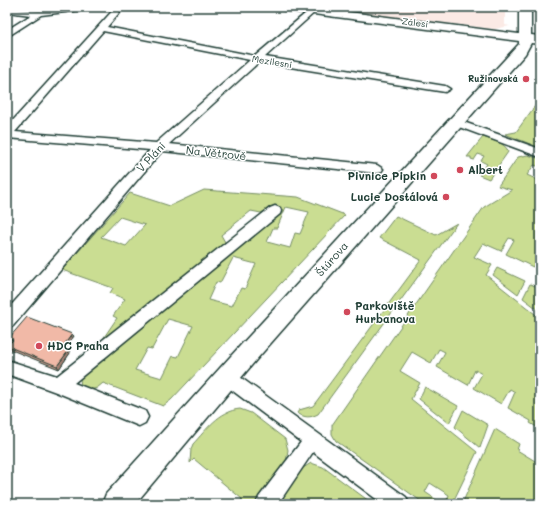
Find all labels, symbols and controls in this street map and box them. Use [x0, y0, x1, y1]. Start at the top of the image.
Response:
street label: Zálesí [401, 15, 429, 30]
street label: Mezilesní [251, 53, 293, 70]
place label: Ružinovská [468, 73, 518, 84]
marker: Ružinovská [521, 74, 531, 84]
street label: V Pláni [133, 138, 169, 175]
street label: Na Větrově [185, 142, 247, 163]
place label: Albert [468, 162, 503, 177]
marker: Albert [455, 165, 465, 175]
place label: Pivnice Pipkin [348, 168, 426, 183]
marker: Pivnice Pipkin [429, 171, 439, 181]
place label: Lucie Dostálová [351, 189, 438, 204]
marker: Lucie Dostálová [441, 192, 451, 202]
street label: Štúrova [312, 238, 351, 279]
place label: Parkoviště Hurbanova [355, 298, 416, 326]
marker: Parkoviště Hurbanova [342, 307, 352, 317]
place label: HDC Praha [47, 338, 109, 353]
marker: HDC Praha [34, 341, 44, 351]

